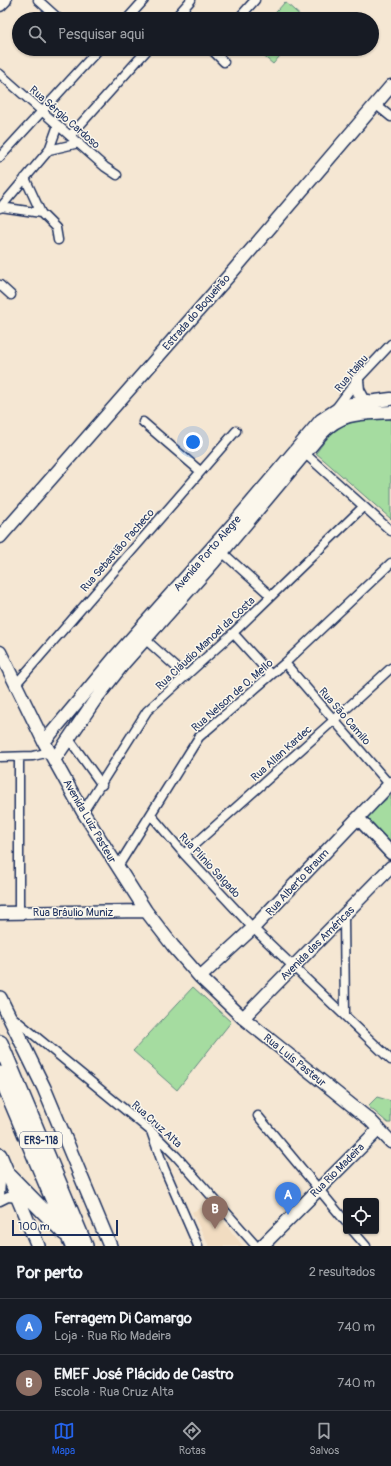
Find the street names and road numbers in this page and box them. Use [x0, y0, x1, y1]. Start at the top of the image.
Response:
street label: Rua Sérgio Cardoso [27, 83, 103, 152]
street label: Estrada do Boqueirão [160, 272, 233, 353]
street label: Rua Itaipu [332, 352, 371, 395]
street label: Rua Sebastião Pacheco [78, 506, 157, 594]
street label: Avenida Porto Alegre [171, 512, 244, 594]
street label: Rua Cláudio Manoel da Costa [153, 594, 258, 693]
street label: Rua Nelson de O. Mello [189, 656, 276, 734]
street label: Rua São Camilo [316, 685, 373, 748]
street label: Rua Allan Kardec [248, 722, 315, 784]
street label: Avenida Luiz Pasteur [60, 777, 119, 865]
street label: Rua Plínio Salgado [176, 830, 243, 900]
street label: Rua Alberto Braum [263, 846, 332, 918]
street label: Avenida das Américas [278, 903, 357, 983]
street label: Rua Bráulio Muniz [33, 906, 113, 919]
street label: Rua Luís Pasteur [261, 1031, 329, 1090]
street label: Rua Cruz Alta [129, 1098, 184, 1150]
road number: ERS-118 [20, 1132, 62, 1148]
street label: Rua Rio Madeira [308, 1141, 367, 1200]

